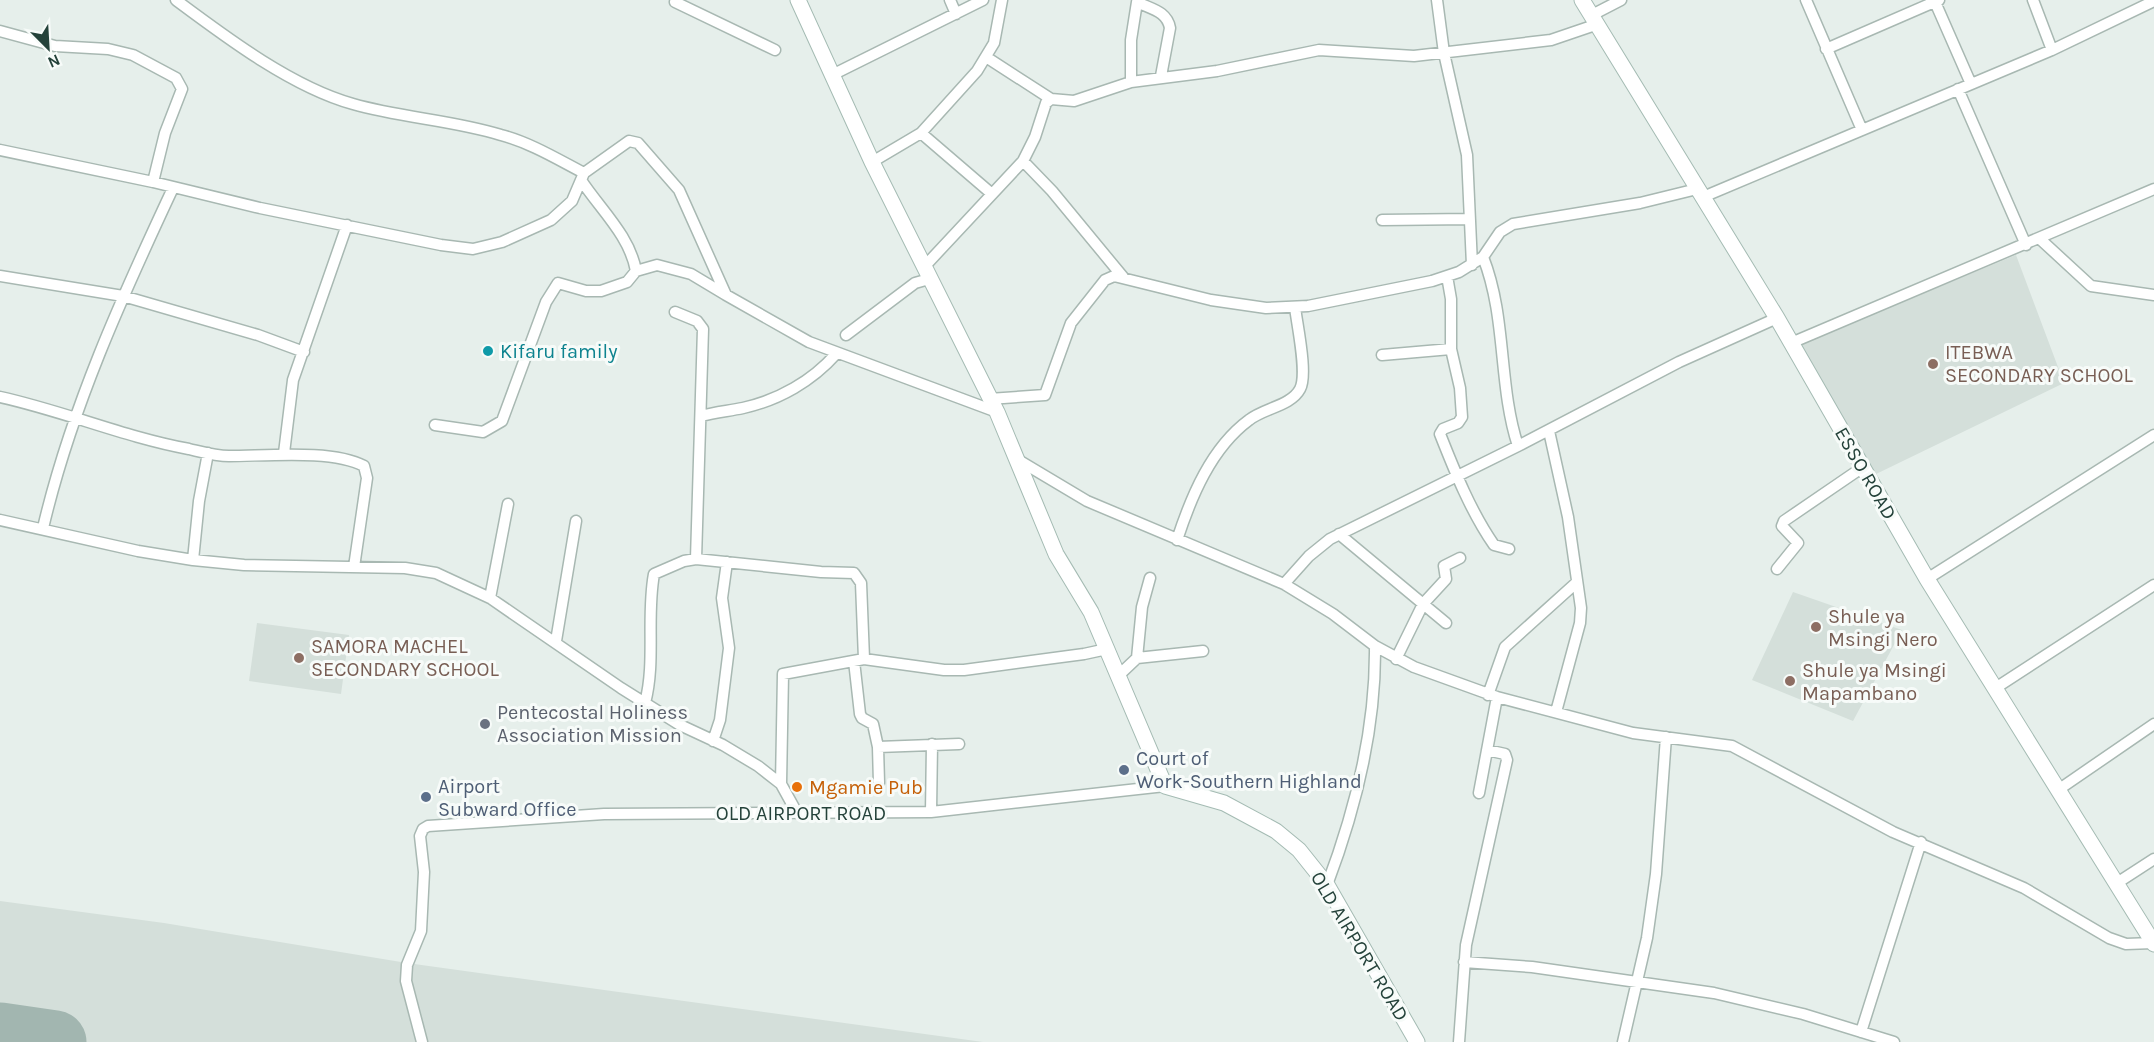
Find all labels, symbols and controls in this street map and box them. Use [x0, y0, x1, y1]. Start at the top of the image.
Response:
north arrow [18, 18, 78, 78]
text: N [45, 50, 63, 72]
place label: Kifaru family [500, 340, 618, 363]
place label: ITEBWA SECONDARY SCHOOL [1945, 341, 2133, 387]
marker: Kifaru family [481, 344, 495, 358]
marker: ITEBWA SECONDARY SCHOOL [1926, 357, 1940, 371]
street label: ESSO ROAD [1830, 423, 1901, 524]
place label: Shule ya Msingi Nero [1828, 605, 1938, 651]
marker: Shule ya Msingi Nero [1809, 620, 1823, 634]
place label: SAMORA MACHEL SECONDARY SCHOOL [311, 635, 499, 681]
marker: SAMORA MACHEL SECONDARY SCHOOL [292, 651, 306, 665]
place label: Shule ya Msingi Mapambano [1802, 659, 1947, 705]
marker: Shule ya Msingi Mapambano [1783, 674, 1797, 688]
place label: Pentecostal Holiness Association Mission [497, 701, 688, 747]
marker: Pentecostal Holiness Association Mission [478, 717, 492, 731]
place label: Court of Work-Southern Highland [1136, 747, 1362, 793]
marker: Court of Work-Southern Highland [1117, 763, 1131, 777]
place label: Airport Subward Office [438, 775, 577, 821]
place label: Mgamie Pub [809, 776, 923, 799]
marker: Mgamie Pub [790, 780, 804, 794]
marker: Airport Subward Office [419, 790, 433, 804]
street label: OLD AIRPORT ROAD [716, 802, 886, 825]
street label: OLD AIRPORT ROAD [1306, 867, 1413, 1025]

